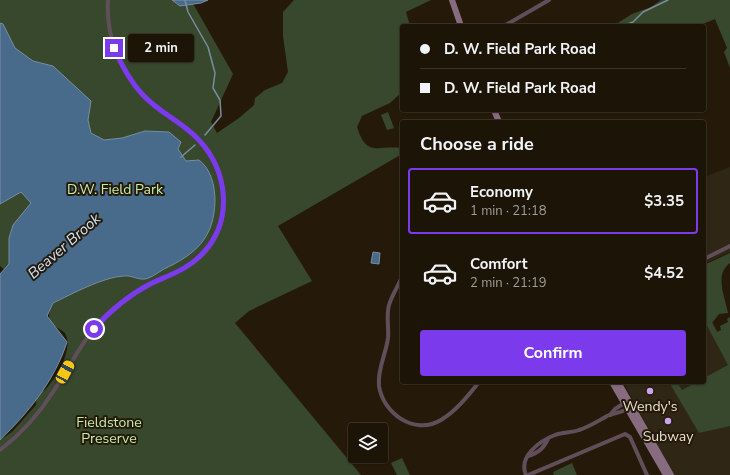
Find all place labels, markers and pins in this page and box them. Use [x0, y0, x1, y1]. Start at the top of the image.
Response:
marker: Wendy's [645, 386, 655, 396]
place label: Wendy's [622, 397, 678, 416]
marker: Subway [663, 416, 673, 426]
place label: Subway [643, 427, 694, 446]

